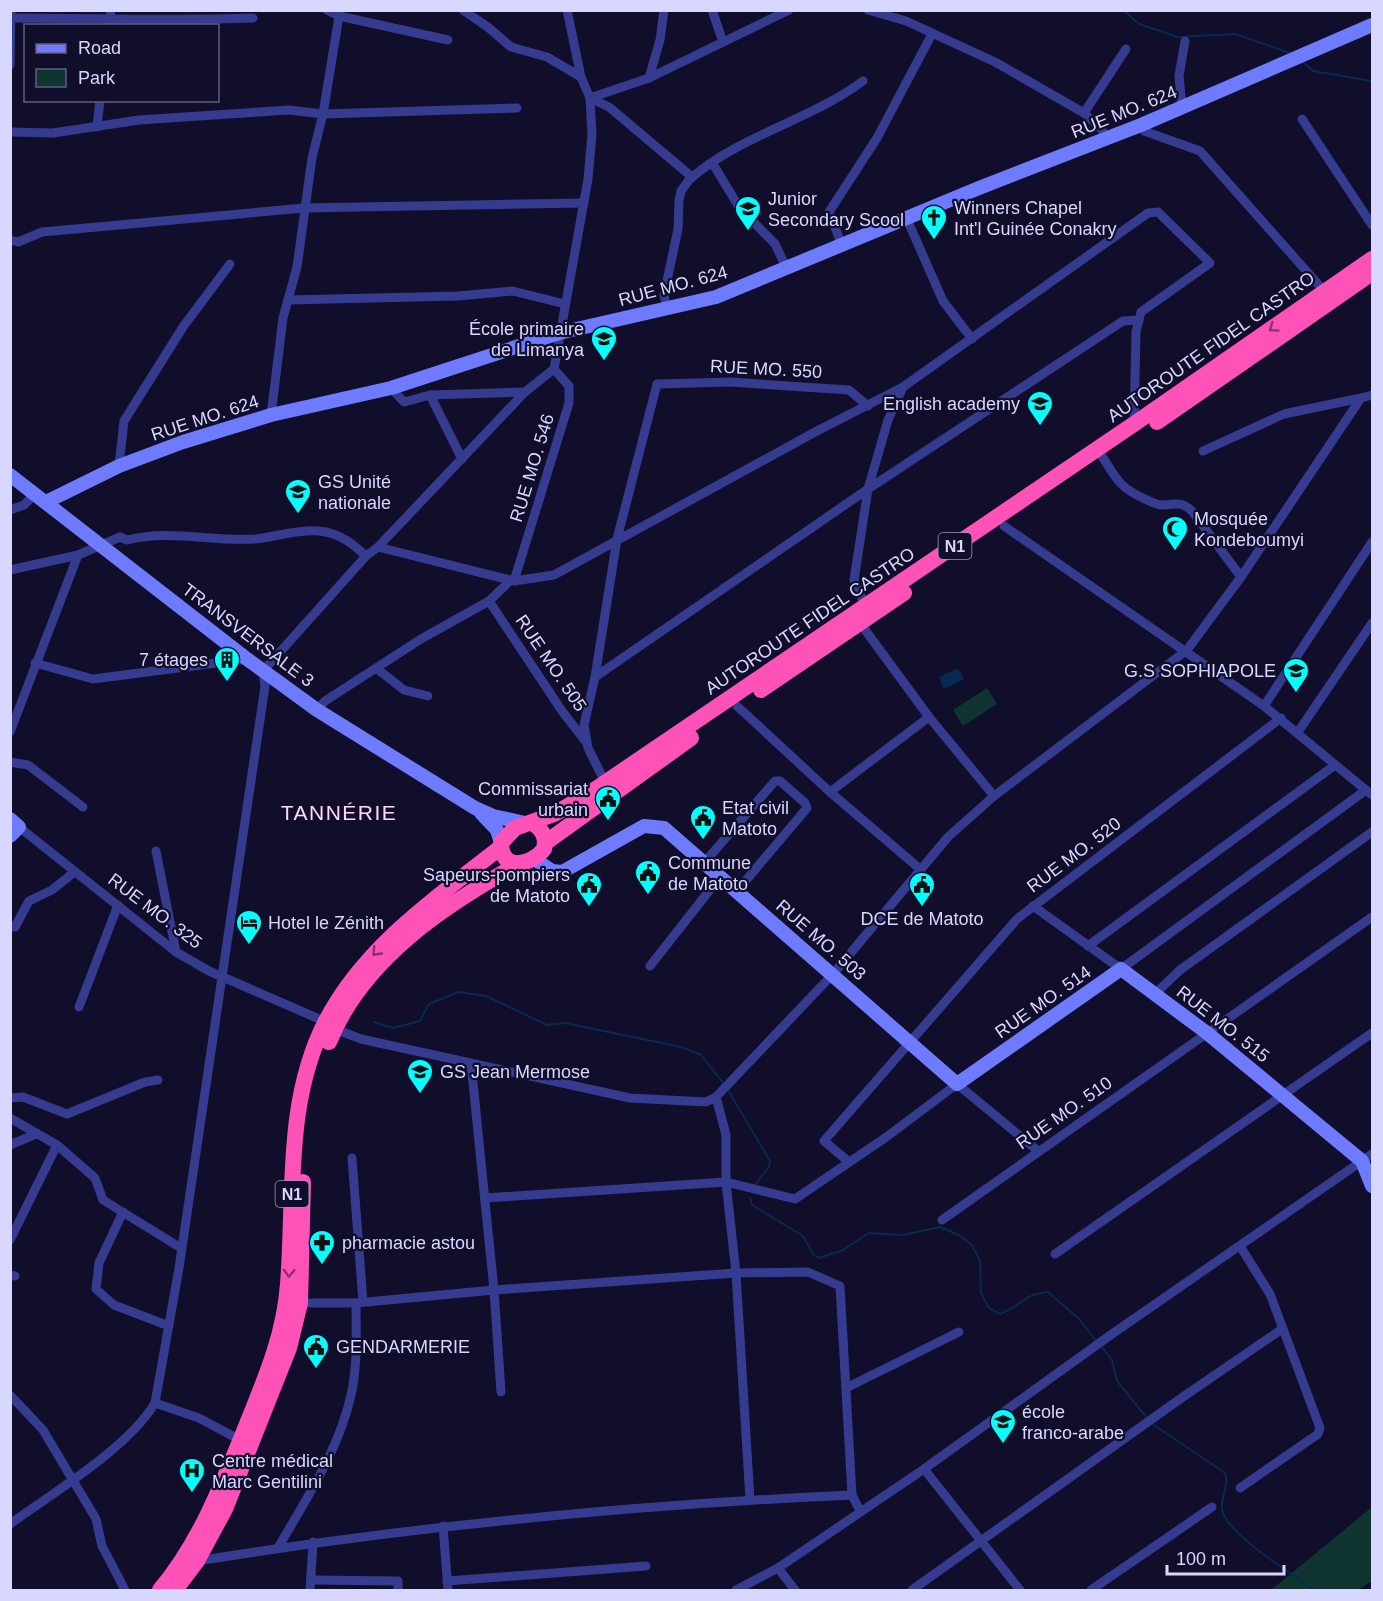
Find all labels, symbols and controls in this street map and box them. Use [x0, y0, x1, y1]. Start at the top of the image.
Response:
legend [24, 24, 219, 102]
text: Road [78, 38, 121, 58]
text: Park [78, 68, 116, 88]
street label: RUE MO. 624 [1068, 82, 1180, 142]
place label: Junior Secondary Scool [768, 189, 904, 230]
school or university icon: Junior Secondary Scool [733, 194, 763, 232]
place label: Winners Chapel Int'l Guinée Conakry [954, 198, 1117, 239]
church icon: Winners Chapel Int'l Guinée Conakry [919, 203, 949, 241]
street label: RUE MO. 624 [616, 262, 730, 310]
street label: AUTOROUTE FIDEL CASTRO [1104, 268, 1318, 426]
place label: École primaire de Limanya [469, 319, 585, 360]
one-way arrow [1268, 321, 1279, 332]
school or university icon: École primaire de Limanya [589, 324, 619, 362]
street label: RUE MO. 550 [710, 356, 822, 382]
school or university icon: English academy [1025, 389, 1055, 427]
street label: RUE MO. 624 [149, 391, 261, 445]
place label: English academy [883, 394, 1020, 414]
street label: RUE MO. 546 [506, 412, 558, 524]
place label: GS Unité nationale [318, 472, 391, 513]
school or university icon: GS Unité nationale [283, 477, 313, 515]
place label: Mosquée Kondeboumyi [1194, 509, 1304, 550]
mosque icon: Mosquée Kondeboumyi [1160, 514, 1190, 552]
road number: N1 [938, 533, 972, 559]
street label: AUTOROUTE FIDEL CASTRO [702, 543, 918, 699]
street label: TRANSVERSALE 3 [178, 579, 318, 691]
street label: RUE MO. 505 [511, 611, 591, 715]
building icon: 7 étages [212, 645, 242, 683]
place label: 7 étages [139, 650, 208, 670]
school or university icon: G.S SOPHIAPOLE [1281, 656, 1311, 694]
place label: G.S SOPHIAPOLE [1124, 661, 1276, 681]
place label: Commissariat urbain [478, 779, 588, 820]
public building icon: Commissariat urbain [593, 784, 623, 822]
place label: Etat civil Matoto [722, 798, 789, 839]
district label: TANNÉRIE [281, 801, 397, 824]
public building icon: Etat civil Matoto [688, 803, 718, 841]
street label: RUE MO. 520 [1023, 813, 1125, 897]
place label: Commune de Matoto [668, 853, 751, 894]
public building icon: Commune de Matoto [633, 858, 663, 896]
place label: Sapeurs-pompiers de Matoto [423, 865, 570, 906]
street label: RUE MO. 325 [104, 869, 206, 953]
public building icon: Sapeurs-pompiers de Matoto [574, 870, 604, 908]
public building icon: DCE de Matoto [907, 870, 937, 908]
street label: RUE MO. 503 [772, 896, 870, 984]
hotel icon: Hotel le Zénith [234, 908, 264, 946]
place label: DCE de Matoto [860, 909, 984, 929]
place label: Hotel le Zénith [268, 913, 384, 933]
one-way arrow [373, 945, 384, 956]
street label: RUE MO. 514 [991, 962, 1095, 1042]
street label: RUE MO. 515 [1173, 982, 1273, 1066]
school or university icon: GS Jean Mermose [405, 1057, 435, 1095]
place label: GS Jean Mermose [440, 1062, 590, 1082]
street label: RUE MO. 510 [1012, 1073, 1116, 1153]
road number: N1 [276, 1181, 308, 1207]
pharmacy icon: pharmacie astou [307, 1228, 337, 1266]
place label: pharmacie astou [342, 1233, 475, 1253]
one-way arrow [282, 1268, 295, 1277]
public building icon: GENDARMERIE [301, 1332, 331, 1370]
place label: GENDARMERIE [336, 1337, 470, 1357]
place label: école franco-arabe [1022, 1402, 1124, 1443]
school or university icon: école franco-arabe [988, 1407, 1018, 1445]
place label: Centre médical Marc Gentilini [212, 1451, 333, 1492]
hospital icon: Centre médical Marc Gentilini [177, 1456, 207, 1494]
scale bar [1167, 1538, 1284, 1576]
text: 100 m [1176, 1549, 1226, 1569]

